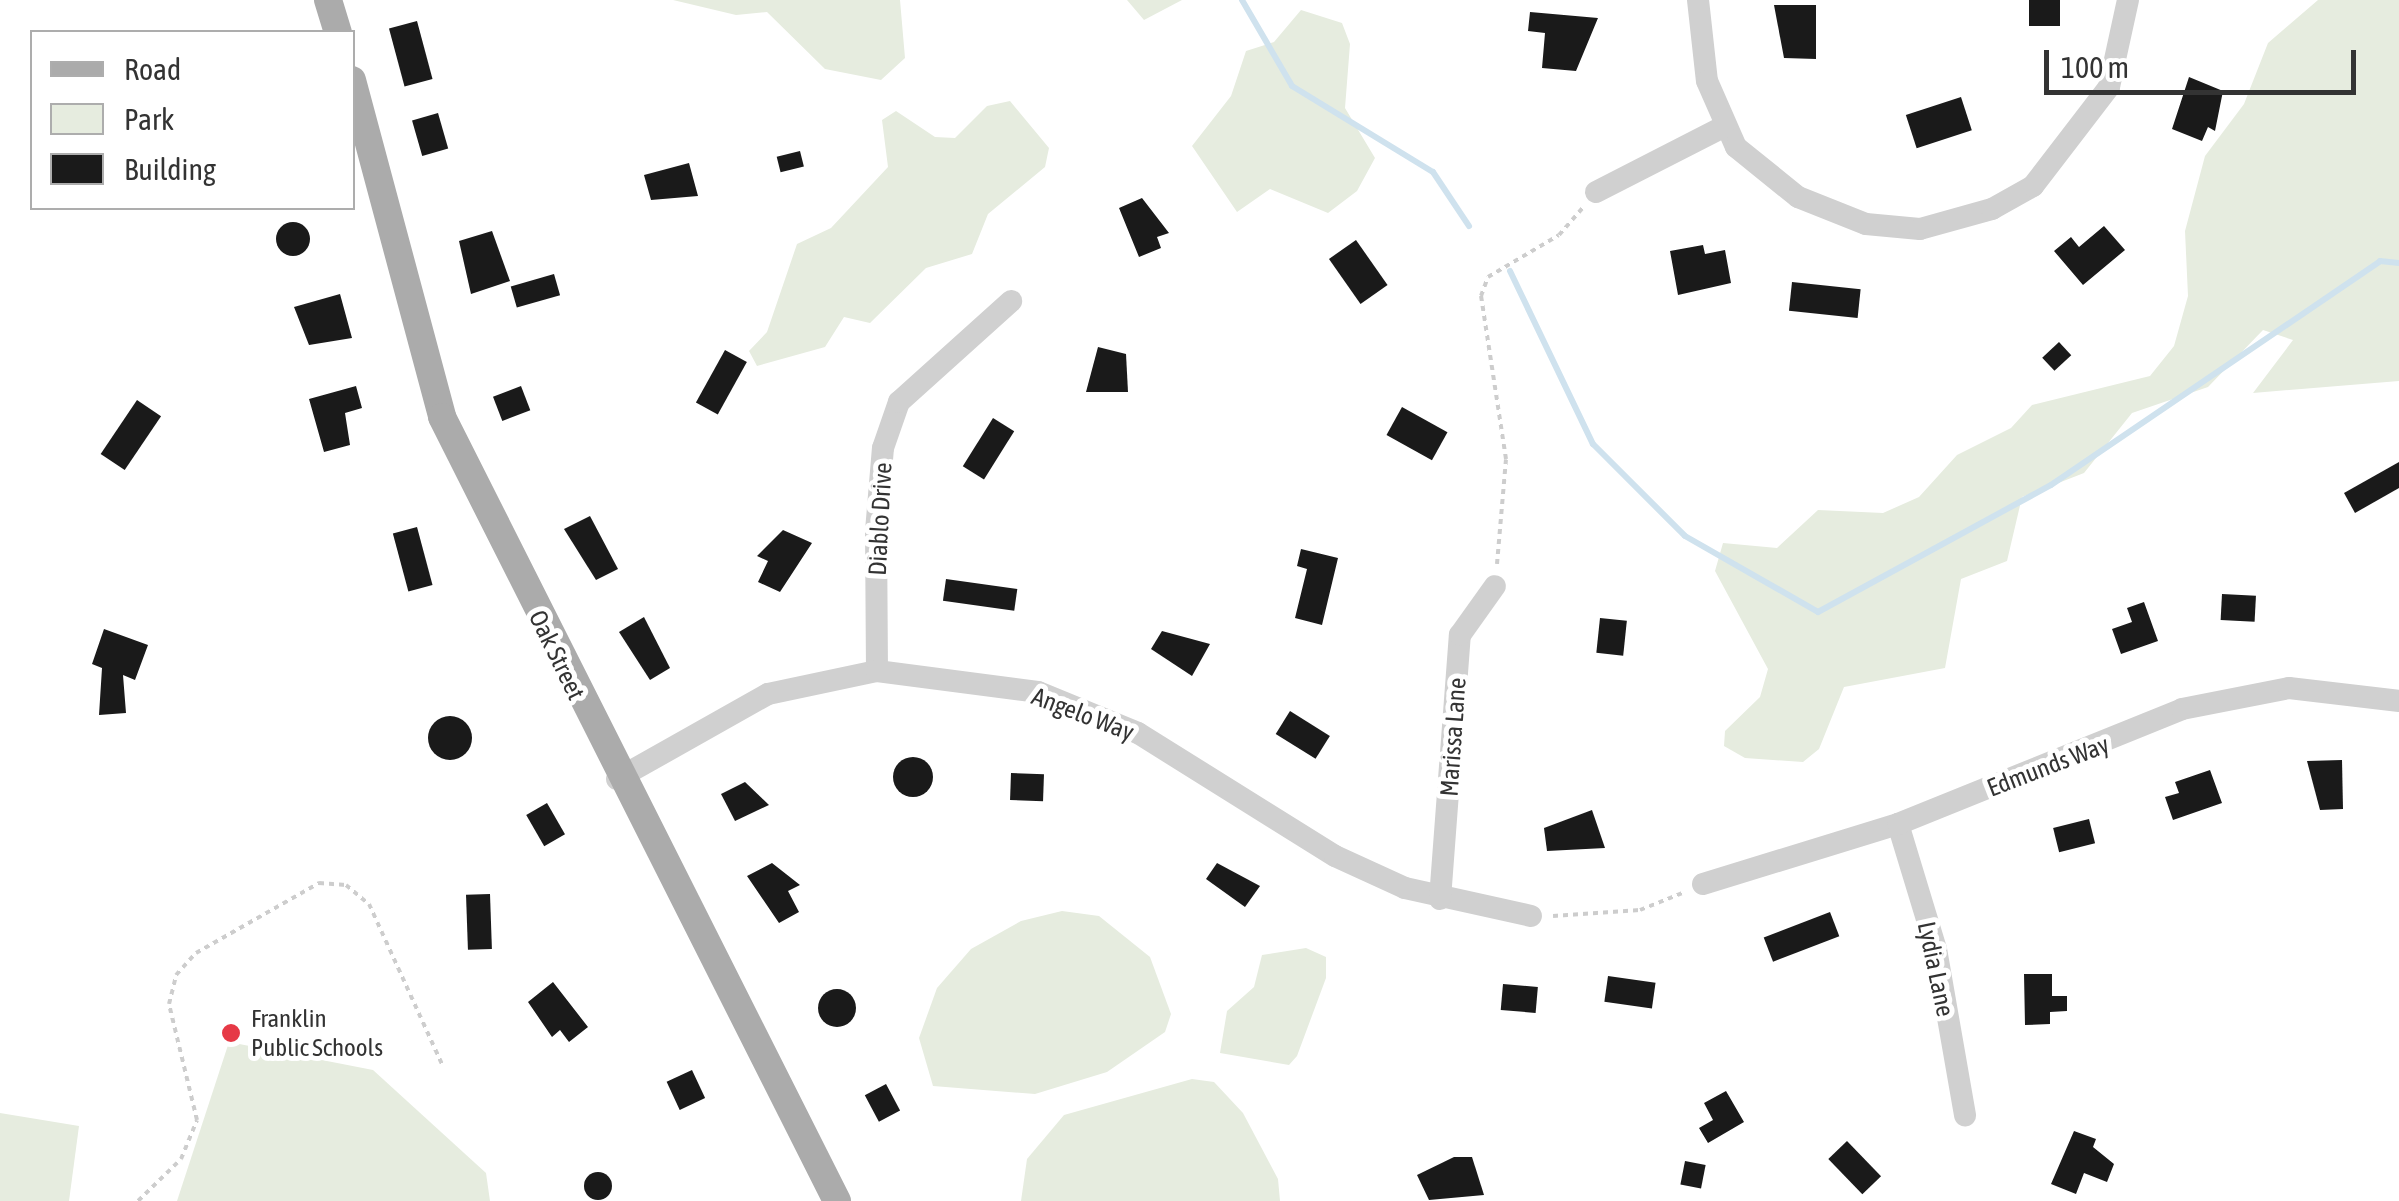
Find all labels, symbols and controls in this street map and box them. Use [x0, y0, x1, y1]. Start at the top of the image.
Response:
legend [30, 30, 355, 210]
scale bar [2049, 30, 2362, 92]
text: 100 m [2061, 50, 2129, 84]
text: Road [124, 52, 181, 86]
text: Park [124, 102, 174, 136]
text: Building [124, 152, 216, 186]
street label: Diablo Drive [862, 462, 898, 576]
street label: Oak Street [523, 606, 591, 704]
street label: Marissa Lane [1434, 677, 1472, 797]
street label: Angelo Way [1028, 681, 1138, 747]
street label: Edmunds Way [1983, 729, 2113, 803]
street label: Lydia Lane [1911, 919, 1961, 1019]
place label: Franklin Public Schools [251, 1004, 383, 1063]
marker: Franklin Public Schools [220, 1022, 242, 1044]

